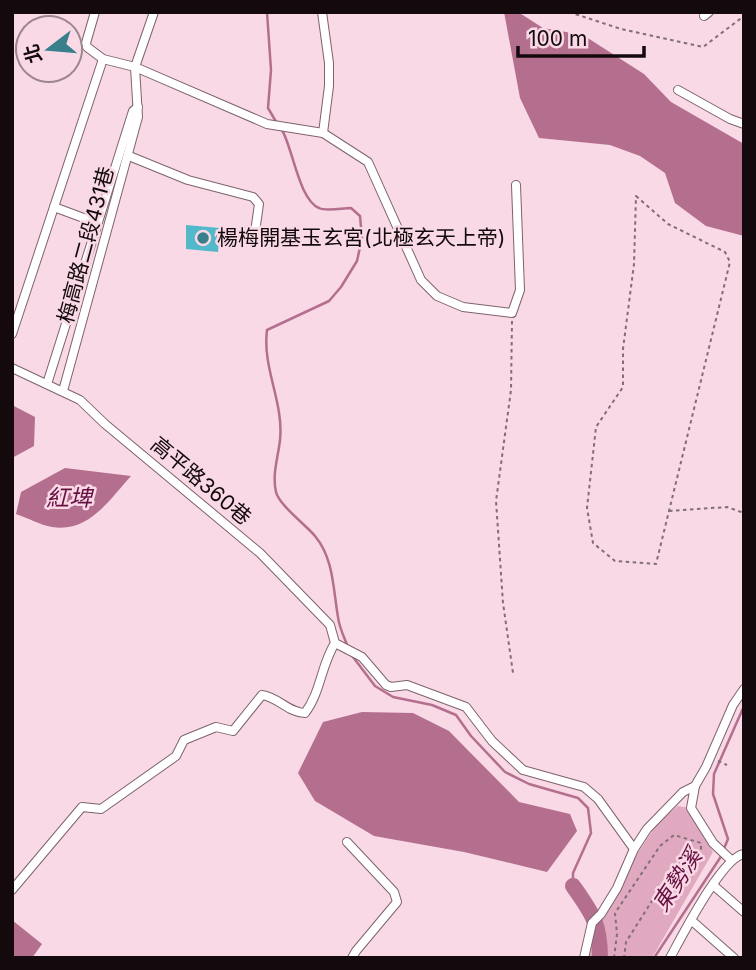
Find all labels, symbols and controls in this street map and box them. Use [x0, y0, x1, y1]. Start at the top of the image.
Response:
north arrow [14, 14, 84, 84]
scale bar [518, 14, 644, 58]
text: 100 m [528, 26, 587, 51]
text: 北 [19, 41, 47, 66]
street label: 梅高路二段431巷 [53, 164, 118, 326]
place label: 楊梅開基玉玄宮(北極玄天上帝) [217, 225, 505, 250]
marker: 楊梅開基玉玄宮(北極玄天上帝) [195, 230, 211, 246]
street label: 高平路360巷 [146, 431, 257, 530]
water label: 紅埤 [46, 484, 95, 512]
water label: 東勢溪 [646, 841, 709, 917]

